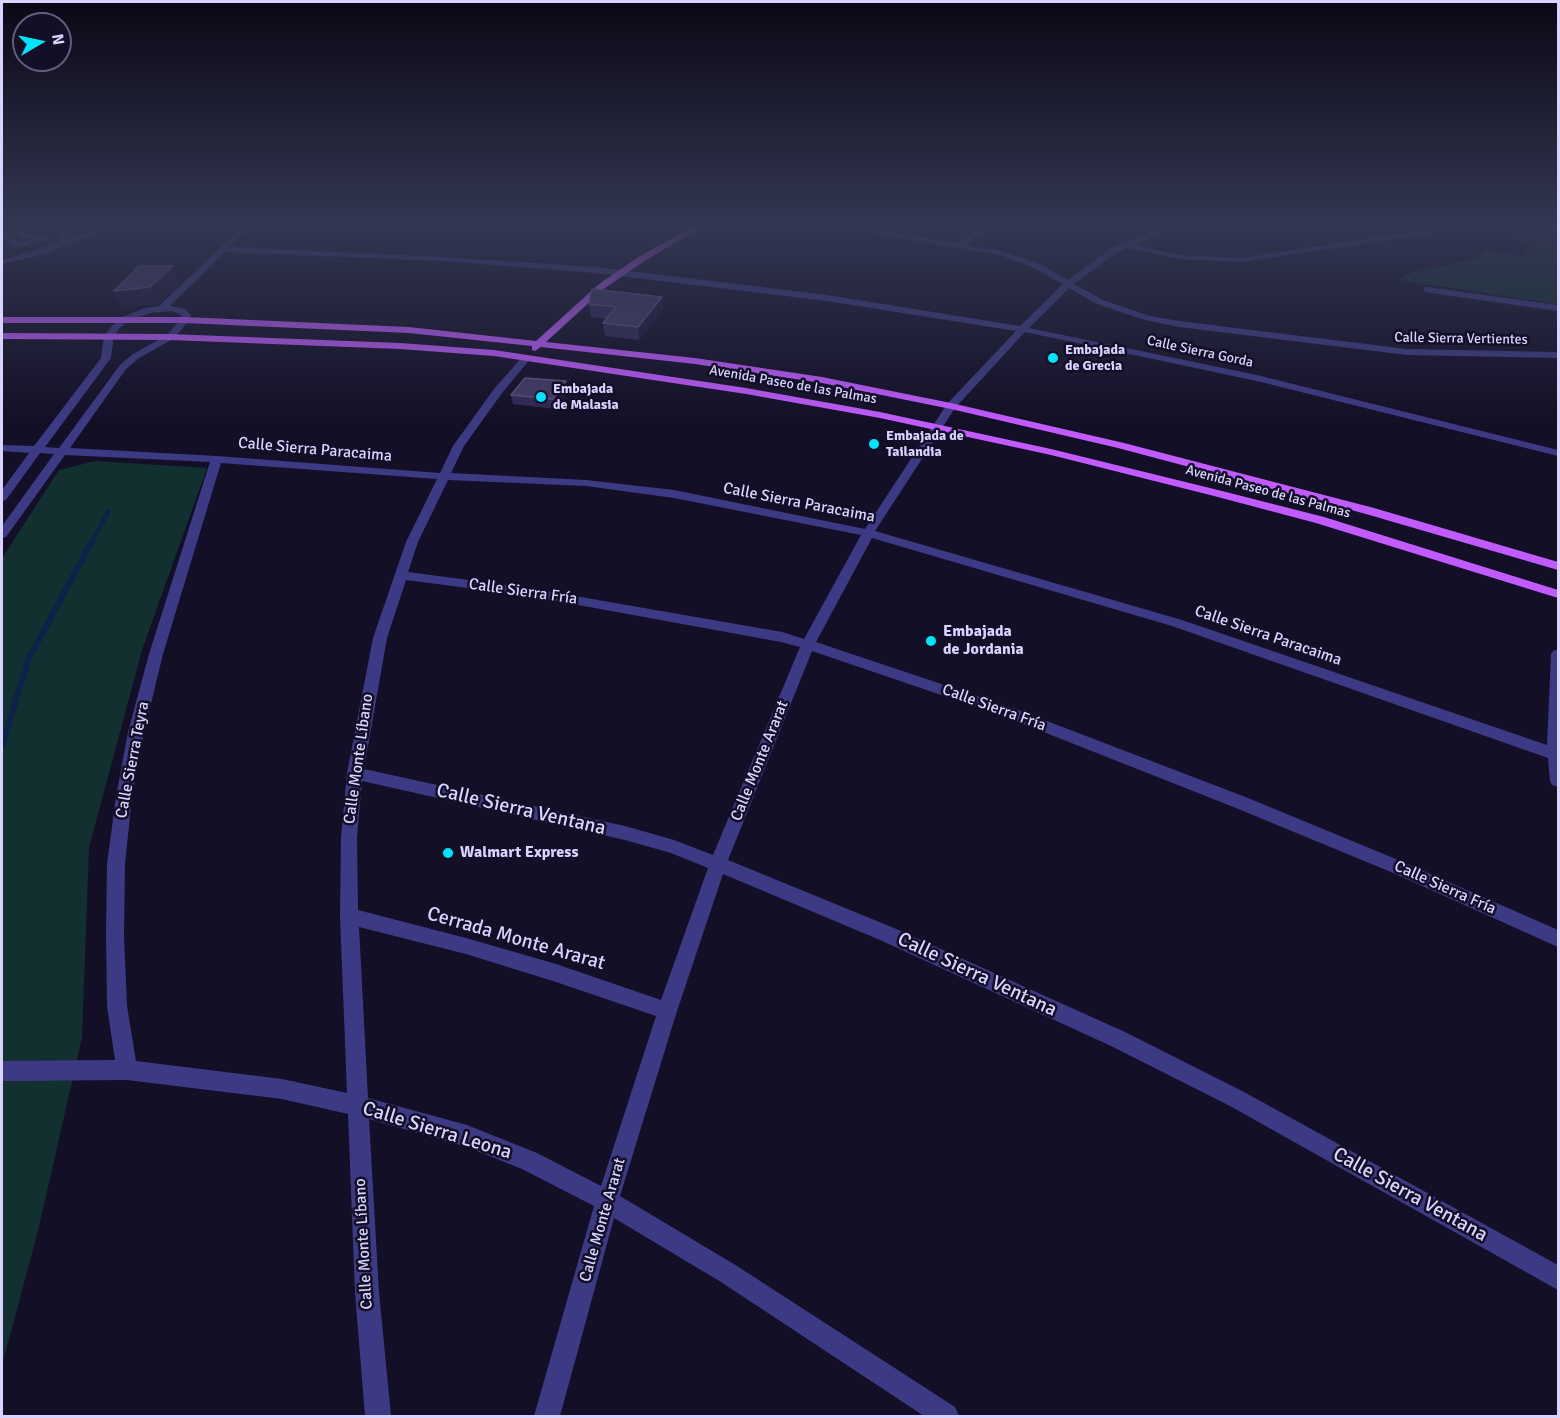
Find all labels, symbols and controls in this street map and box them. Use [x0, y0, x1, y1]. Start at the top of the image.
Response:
north arrow [12, 12, 72, 72]
text: N [47, 32, 69, 47]
street label: Calle Sierra Vertientes [1394, 329, 1528, 349]
street label: Calle Sierra Gorda [1145, 333, 1255, 371]
place label: Embajada de Grecia [1065, 342, 1125, 374]
marker: Embajada de Grecia [1046, 351, 1060, 365]
street label: Avenida Paseo de las Palmas [708, 362, 878, 408]
place label: Embajada de Malasia [553, 381, 619, 413]
marker: Embajada de Malasia [534, 390, 548, 404]
place label: Embajada de Tailandia [886, 428, 964, 460]
street label: Calle Sierra Paracaima [237, 434, 393, 466]
marker: Embajada de Tailandia [867, 437, 881, 451]
street label: Avenida Paseo de las Palmas [1184, 462, 1352, 522]
street label: Calle Sierra Paracaima [721, 479, 877, 527]
street label: Calle Sierra Fría [468, 575, 578, 609]
street label: Calle Sierra Paracaima [1192, 602, 1344, 670]
place label: Embajada de Jordania [943, 622, 1024, 660]
marker: Embajada de Jordania [924, 634, 938, 648]
street label: Calle Sierra Fría [939, 680, 1049, 736]
street label: Calle Monte Líbano [340, 693, 378, 825]
street label: Calle Monte Ararat [727, 698, 793, 824]
street label: Calle Sierra Teyra [112, 700, 154, 820]
street label: Calle Sierra Ventana [434, 779, 608, 841]
place label: Walmart Express [460, 843, 578, 863]
marker: Walmart Express [441, 846, 455, 860]
street label: Calle Sierra Fría [1391, 857, 1499, 919]
street label: Cerrada Monte Ararat [424, 902, 608, 976]
street label: Calle Sierra Ventana [894, 928, 1060, 1022]
street label: Calle Sierra Leona [359, 1097, 515, 1165]
street label: Calle Sierra Ventana [1329, 1143, 1491, 1247]
street label: Calle Monte Ararat [576, 1156, 630, 1284]
street label: Calle Monte Líbano [351, 1178, 377, 1310]

